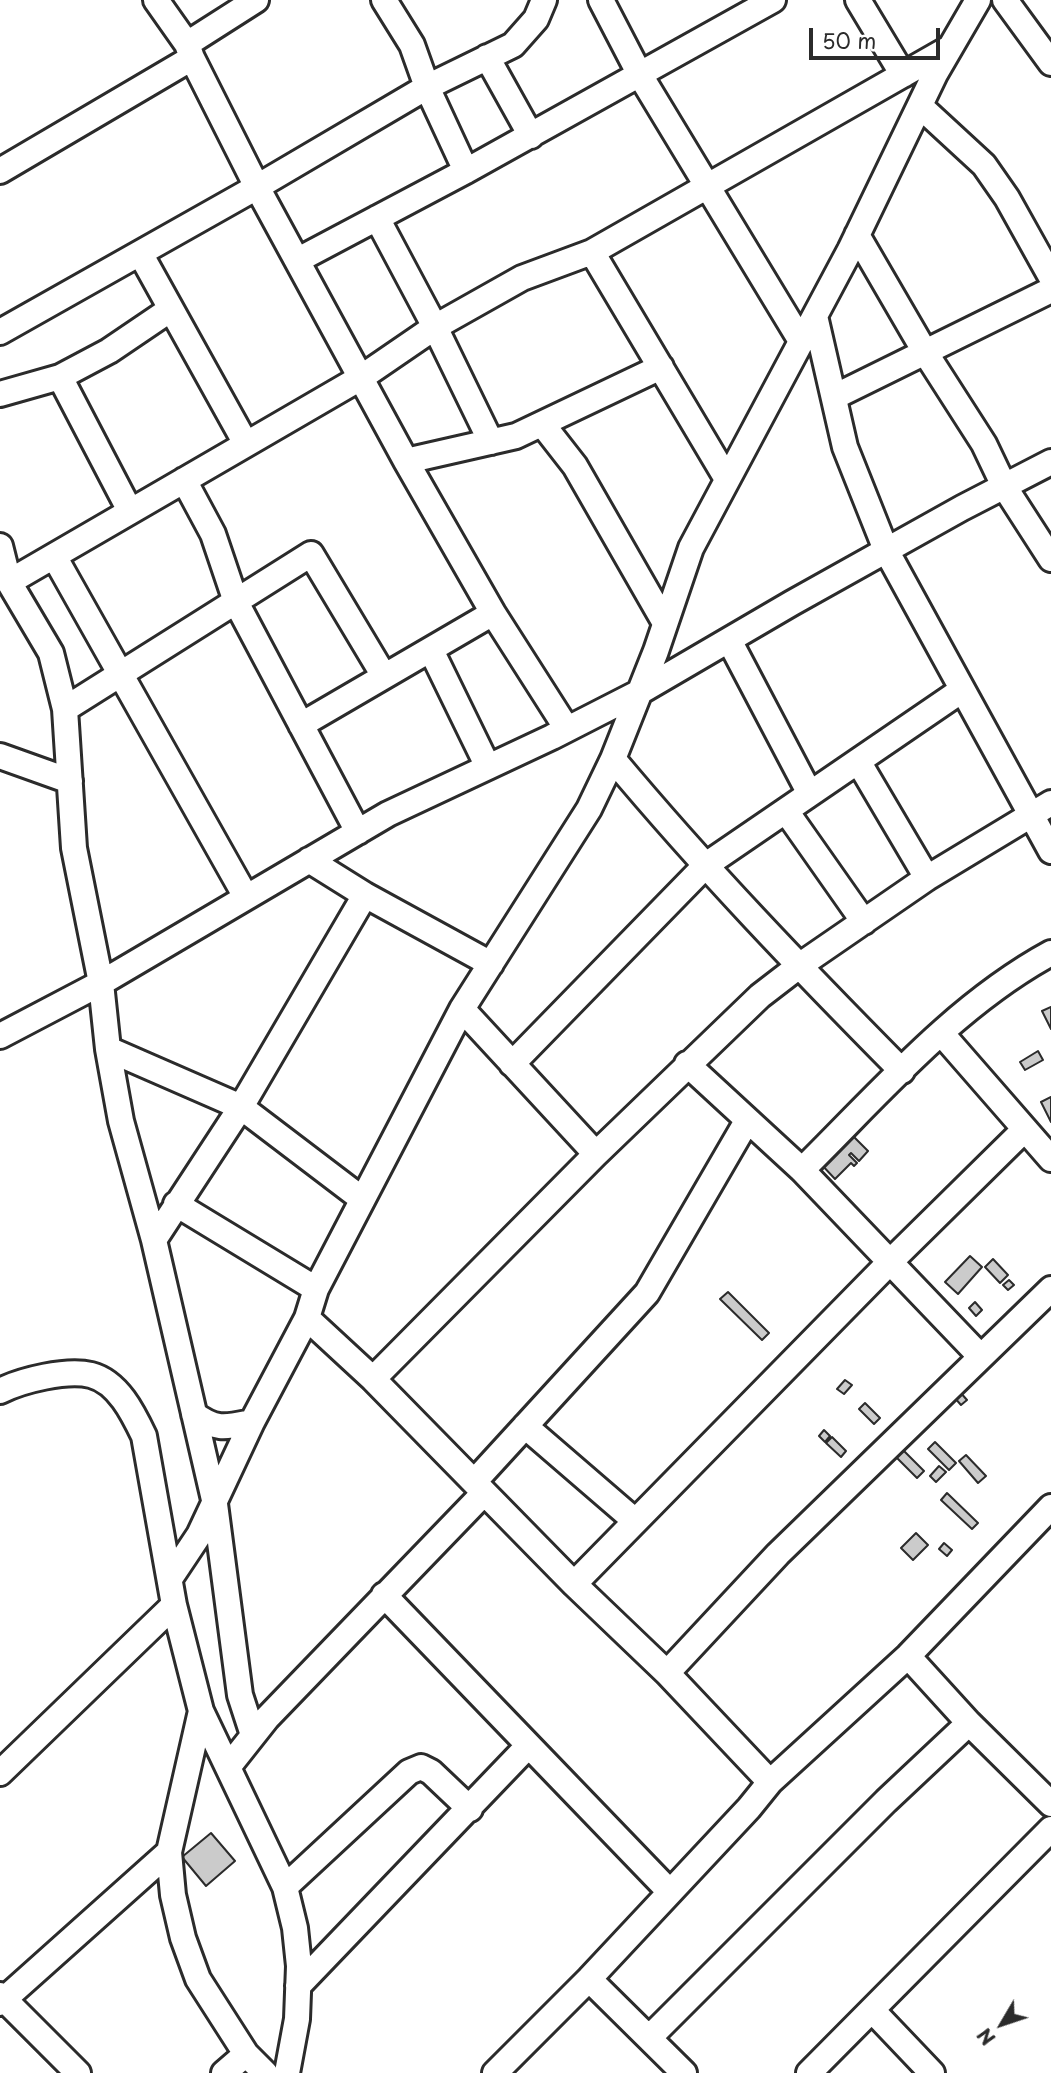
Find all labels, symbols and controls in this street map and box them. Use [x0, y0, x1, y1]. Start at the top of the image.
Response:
scale bar [813, 14, 944, 58]
text: 50 m [822, 24, 876, 56]
north arrow [967, 1989, 1037, 2059]
text: N [970, 2023, 1001, 2052]

